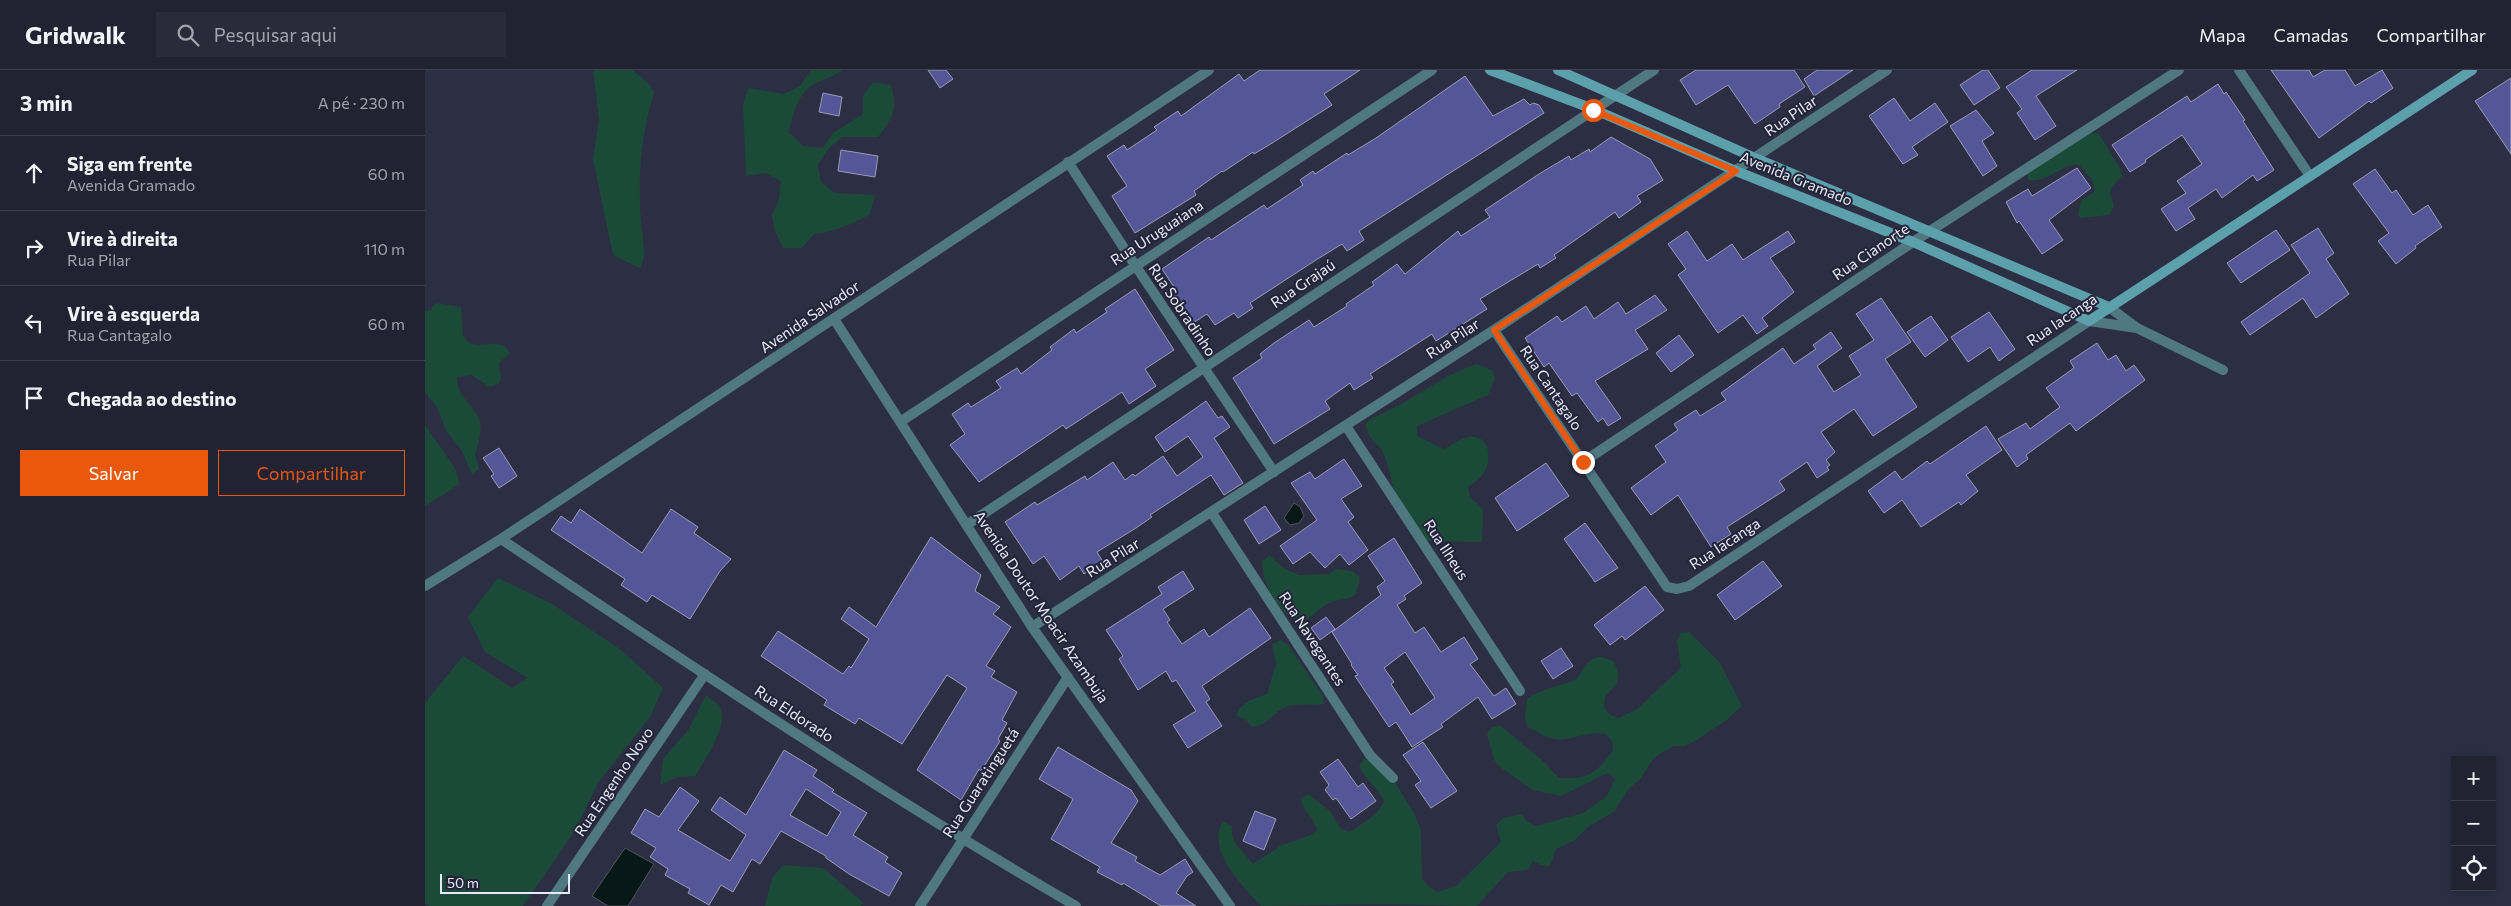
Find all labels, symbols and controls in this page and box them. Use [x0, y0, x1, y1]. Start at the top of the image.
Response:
search box [156, 12, 506, 57]
text: Gridwalk [25, 20, 126, 49]
icon: search [174, 21, 202, 49]
text: Pesquisar aqui [214, 23, 337, 46]
text: Mapa [2199, 24, 2246, 46]
text: Camadas [2274, 24, 2348, 46]
text: Compartilhar [2376, 24, 2486, 46]
text: 3 min [20, 90, 73, 115]
street label: Rua Pilar [1761, 91, 1820, 139]
text: A pé · 230 m [318, 93, 405, 112]
route start [1582, 99, 1605, 122]
street label: Avenida Gramado [1737, 147, 1855, 209]
text: Siga em frente [67, 152, 192, 175]
icon: ahead [20, 159, 48, 187]
text: 60 m [368, 164, 405, 183]
text: Avenida Gramado [67, 175, 195, 194]
street label: Rua Uruguaiana [1107, 196, 1206, 269]
street label: Rua Cianorte [1829, 219, 1912, 283]
text: Vire à direita [67, 227, 178, 250]
icon: right [20, 234, 48, 262]
text: 110 m [364, 239, 405, 258]
text: Rua Pilar [67, 250, 131, 269]
street label: Rua Grajaú [1267, 255, 1338, 311]
street label: Rua Sobradinho [1145, 260, 1221, 359]
street label: Avenida Salvador [756, 276, 863, 356]
street label: Rua Iacanga [2023, 289, 2100, 349]
text: Vire à esquerda [67, 302, 200, 325]
icon: left [20, 309, 48, 337]
text: 60 m [368, 314, 405, 333]
street label: Rua Pilar [1422, 314, 1483, 362]
text: Rua Cantagalo [67, 325, 172, 344]
street label: Rua Cantagalo [1517, 342, 1587, 433]
icon: arrive [20, 384, 48, 412]
text: Chegada ao destino [67, 387, 237, 410]
button: Salvar [20, 450, 208, 496]
button: Compartilhar [218, 450, 405, 496]
route end [1572, 451, 1595, 474]
street label: Avenida Doutor Moacir Azambuja [971, 507, 1113, 706]
street label: Rua Iacanga [1686, 514, 1763, 573]
street label: Rua Ilheus [1421, 516, 1473, 583]
street label: Rua Pilar [1082, 534, 1143, 581]
street label: Rua Navegantes [1276, 588, 1350, 689]
street label: Rua Eldorado [752, 681, 838, 745]
street label: Rua Engenho Novo [570, 723, 656, 839]
street label: Rua Guaratinguetá [938, 724, 1022, 841]
map controls [2451, 756, 2496, 891]
button: + [2451, 756, 2496, 801]
button: − [2451, 801, 2496, 846]
button: locate [2451, 846, 2496, 891]
scale bar [440, 871, 570, 894]
text: 50 m [447, 874, 479, 891]

